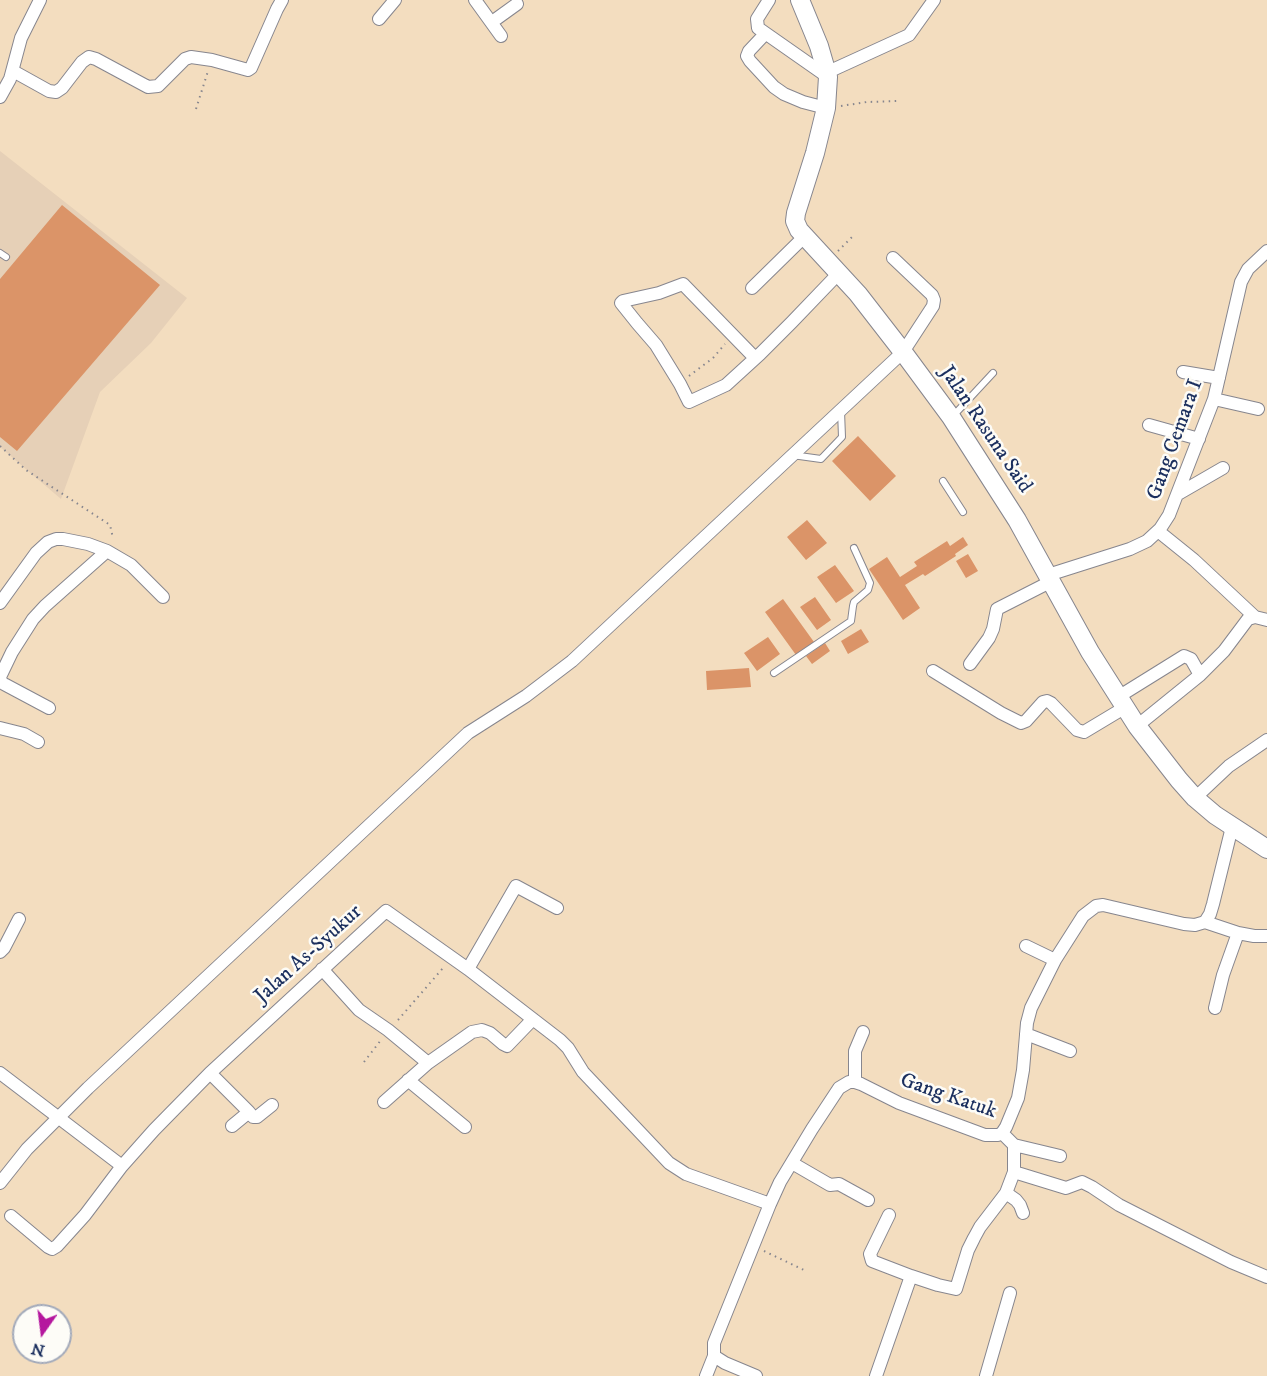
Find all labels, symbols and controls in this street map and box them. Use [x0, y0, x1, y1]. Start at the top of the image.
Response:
street label: Jalan Rasuna Said [933, 362, 1037, 498]
street label: Gang Cemara I [1143, 376, 1209, 504]
street label: Jalan As-Syukur [250, 900, 368, 1010]
street label: Gang Katuk [897, 1069, 999, 1125]
north arrow [12, 1304, 72, 1364]
text: N [29, 1338, 47, 1361]

